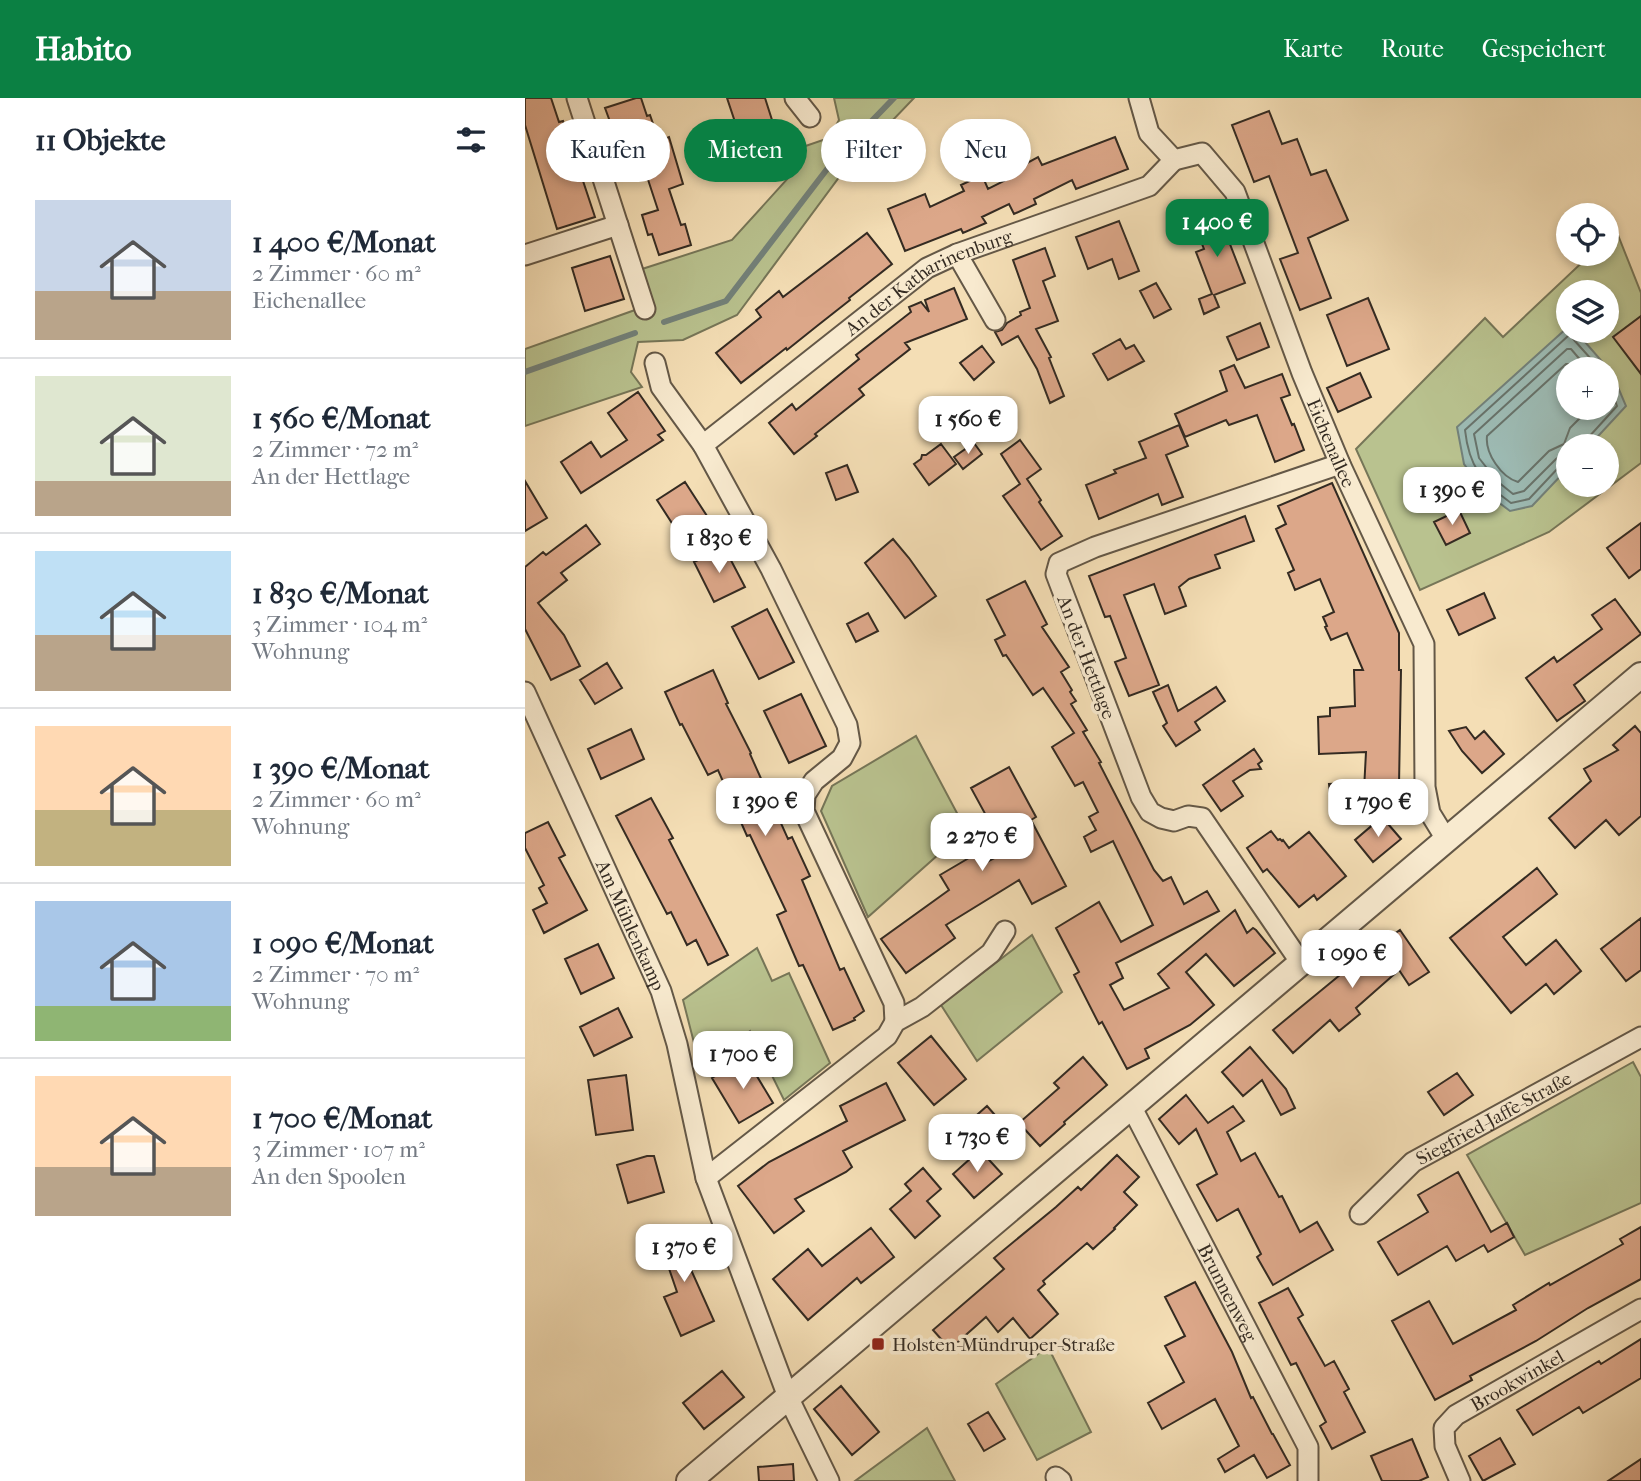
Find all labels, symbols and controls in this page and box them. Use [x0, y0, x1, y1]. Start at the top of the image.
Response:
text: Habito [35, 30, 132, 69]
text: Karte [1283, 35, 1343, 63]
text: Route [1381, 35, 1444, 63]
text: Gespeichert [1482, 35, 1606, 63]
chip: Kaufen [546, 119, 670, 182]
chip: Mieten [684, 119, 807, 182]
chip: Filter [821, 119, 926, 182]
chip: Neu [940, 119, 1031, 182]
icon: filters [452, 121, 490, 159]
text: 11 Objekte [35, 123, 166, 158]
pin: 1 400 € [1152, 200, 1282, 259]
map controls [1556, 203, 1619, 497]
button: locate [1556, 203, 1619, 266]
text: 1 400 € [1182, 208, 1252, 235]
text: 1 400 €/Monat [252, 225, 436, 260]
street label: An der Katharinenburg [840, 225, 1016, 341]
icon: home [91, 228, 175, 312]
text: 2 Zimmer · 60 m² [252, 260, 421, 287]
button: layers [1556, 280, 1619, 343]
text: Eichenallee [252, 287, 366, 314]
button: + [1556, 357, 1619, 420]
pin: 1 560 € [903, 396, 1033, 456]
street label: Eichenallee [1302, 396, 1359, 491]
text: 1 560 €/Monat [252, 401, 431, 436]
icon: home [91, 404, 175, 488]
text: 1 560 € [935, 405, 1001, 432]
button: − [1556, 434, 1619, 497]
text: 2 Zimmer · 72 m² [252, 436, 418, 463]
text: An der Hettlage [252, 463, 410, 490]
pin: 1 390 € [1387, 468, 1517, 527]
text: 1 390 € [1419, 476, 1485, 503]
pin: 1 830 € [654, 516, 784, 575]
text: 1 830 € [686, 524, 752, 551]
text: 1 830 €/Monat [252, 576, 429, 611]
icon: home [91, 579, 175, 663]
street label: An der Hettlage [1052, 591, 1120, 722]
text: 3 Zimmer · 104 m² [252, 611, 427, 638]
text: Wohnung [252, 638, 349, 665]
text: 1 390 €/Monat [252, 751, 429, 786]
icon: home [91, 754, 175, 838]
pin: 1 390 € [700, 778, 830, 838]
pin: 1 790 € [1313, 780, 1443, 839]
text: 2 Zimmer · 60 m² [252, 786, 421, 813]
text: 1 390 € [732, 787, 798, 814]
text: 1 790 € [1344, 788, 1412, 815]
text: Wohnung [252, 813, 349, 840]
pin: 2 270 € [917, 814, 1047, 873]
text: 2 270 € [947, 822, 1017, 849]
street label: Am Mühlenkamp [590, 856, 669, 994]
text: 1 090 €/Monat [252, 926, 434, 961]
icon: home [91, 929, 175, 1013]
pin: 1 090 € [1287, 930, 1417, 990]
text: 1 090 € [1317, 939, 1387, 966]
text: 2 Zimmer · 70 m² [252, 961, 419, 988]
text: Wohnung [252, 988, 349, 1015]
pin: 1 700 € [678, 1032, 808, 1091]
text: 1 700 € [709, 1040, 777, 1067]
street label: Siegfried-Jaffe-Straße [1412, 1067, 1575, 1170]
text: 1 700 €/Monat [252, 1101, 432, 1136]
icon: home [91, 1104, 175, 1188]
pin: 1 730 € [912, 1114, 1042, 1174]
text: 1 730 € [945, 1123, 1009, 1150]
text: 3 Zimmer · 107 m² [252, 1136, 425, 1163]
text: An den Spoolen [252, 1163, 406, 1190]
pin: 1 370 € [619, 1224, 749, 1284]
text: 1 370 € [652, 1233, 716, 1260]
street label: Brunnenweg [1193, 1240, 1262, 1346]
place label: Holsten-Mündruper-Straße [892, 1334, 1115, 1356]
marker: Holsten-Mündruper-Straße [870, 1336, 886, 1352]
street label: Brookwinkel [1467, 1346, 1568, 1416]

